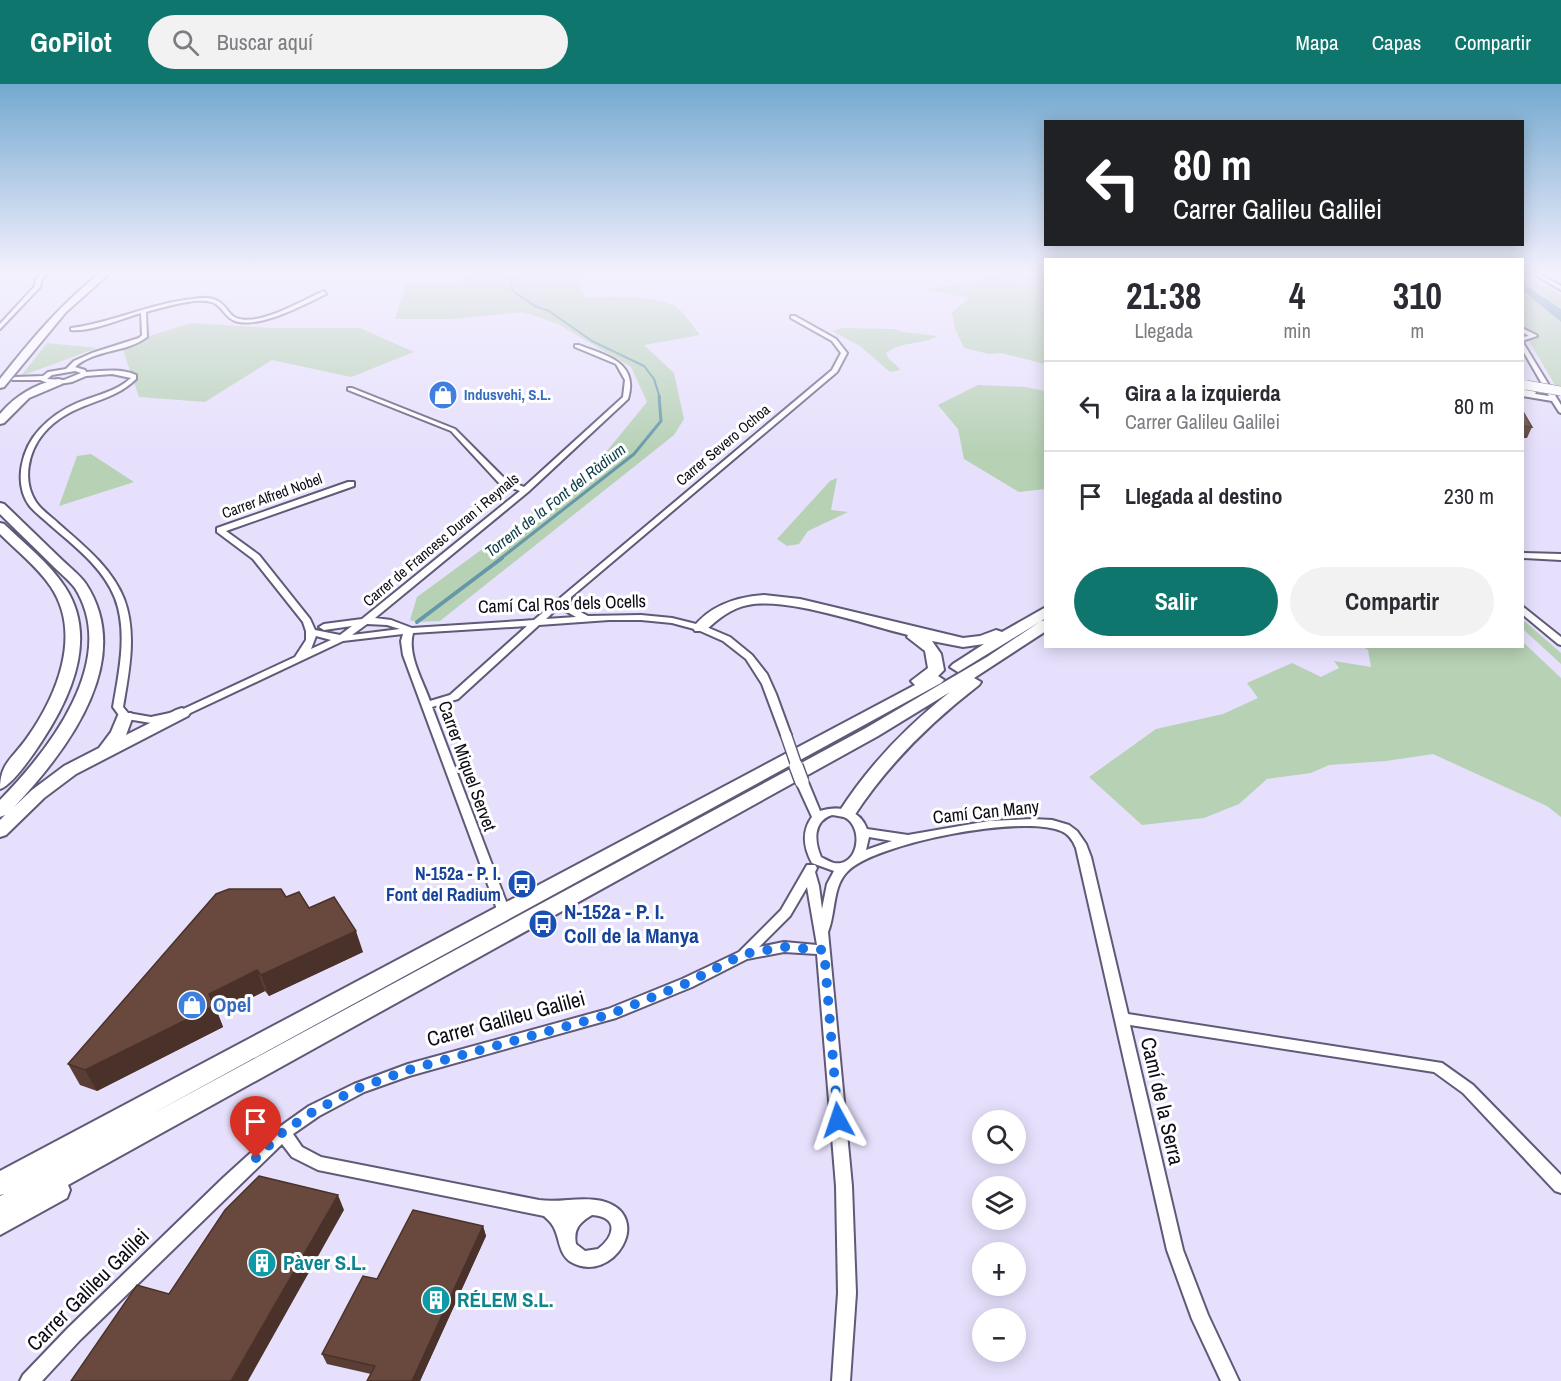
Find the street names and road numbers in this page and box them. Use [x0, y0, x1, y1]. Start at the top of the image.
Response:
street label: Carrer Severo Ochoa [671, 399, 774, 490]
street label: Carrer Alfred Nobel [219, 468, 325, 523]
street label: Carrer de Francesc Duran i Reynals [358, 468, 523, 611]
street label: Camí Cal Ros dels Ocells [478, 588, 646, 619]
street label: Carrer Miquel Servet [432, 697, 503, 834]
street label: Camí Can Many [932, 793, 1041, 830]
street label: Carrer Galileu Galilei [424, 983, 588, 1054]
street label: Camí de la Serra [1134, 1034, 1191, 1168]
street label: Carrer Galileu Galilei [20, 1222, 155, 1357]

